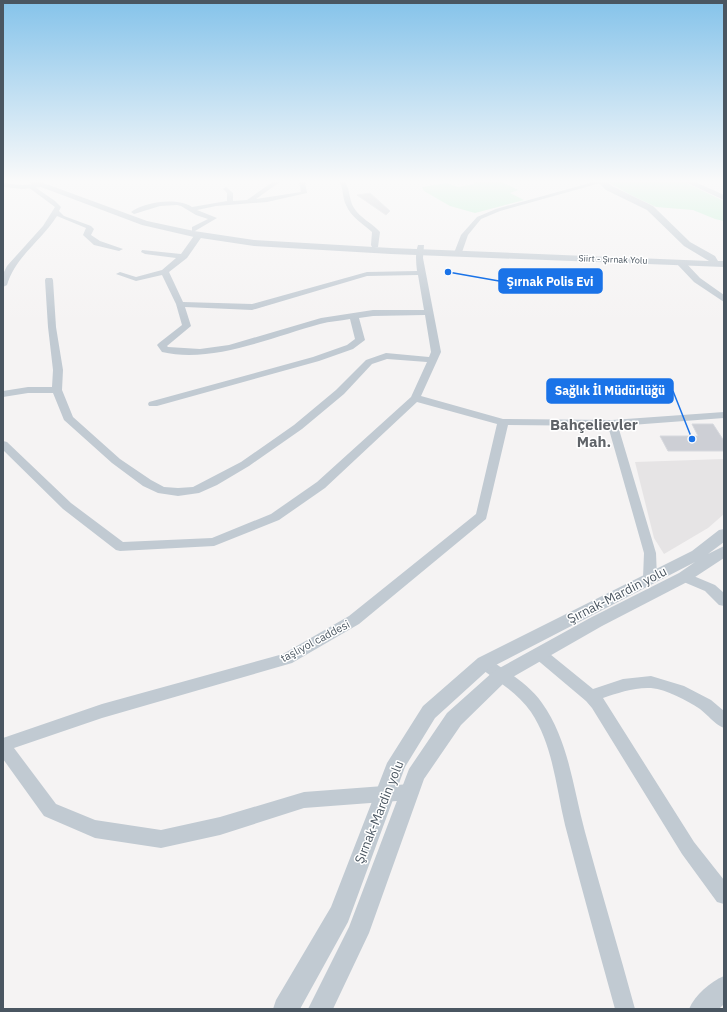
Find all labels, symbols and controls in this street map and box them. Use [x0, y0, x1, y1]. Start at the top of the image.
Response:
street label: Siirt - Şırnak Yolu [578, 252, 648, 266]
callout: Şırnak Polis Evi [499, 269, 602, 293]
text: Şırnak Polis Evi [506, 274, 594, 289]
callout: Sağlık İl Müdürlüğü [547, 379, 673, 403]
text: Sağlık İl Müdürlüğü [555, 383, 665, 398]
district label: Bahçelievler Mah. [550, 415, 638, 451]
street label: Şırnak-Mardin yolu [564, 563, 670, 627]
street label: taşlıyol caddesi [278, 617, 352, 665]
street label: Şırnak-Mardin yolu [351, 758, 407, 866]

